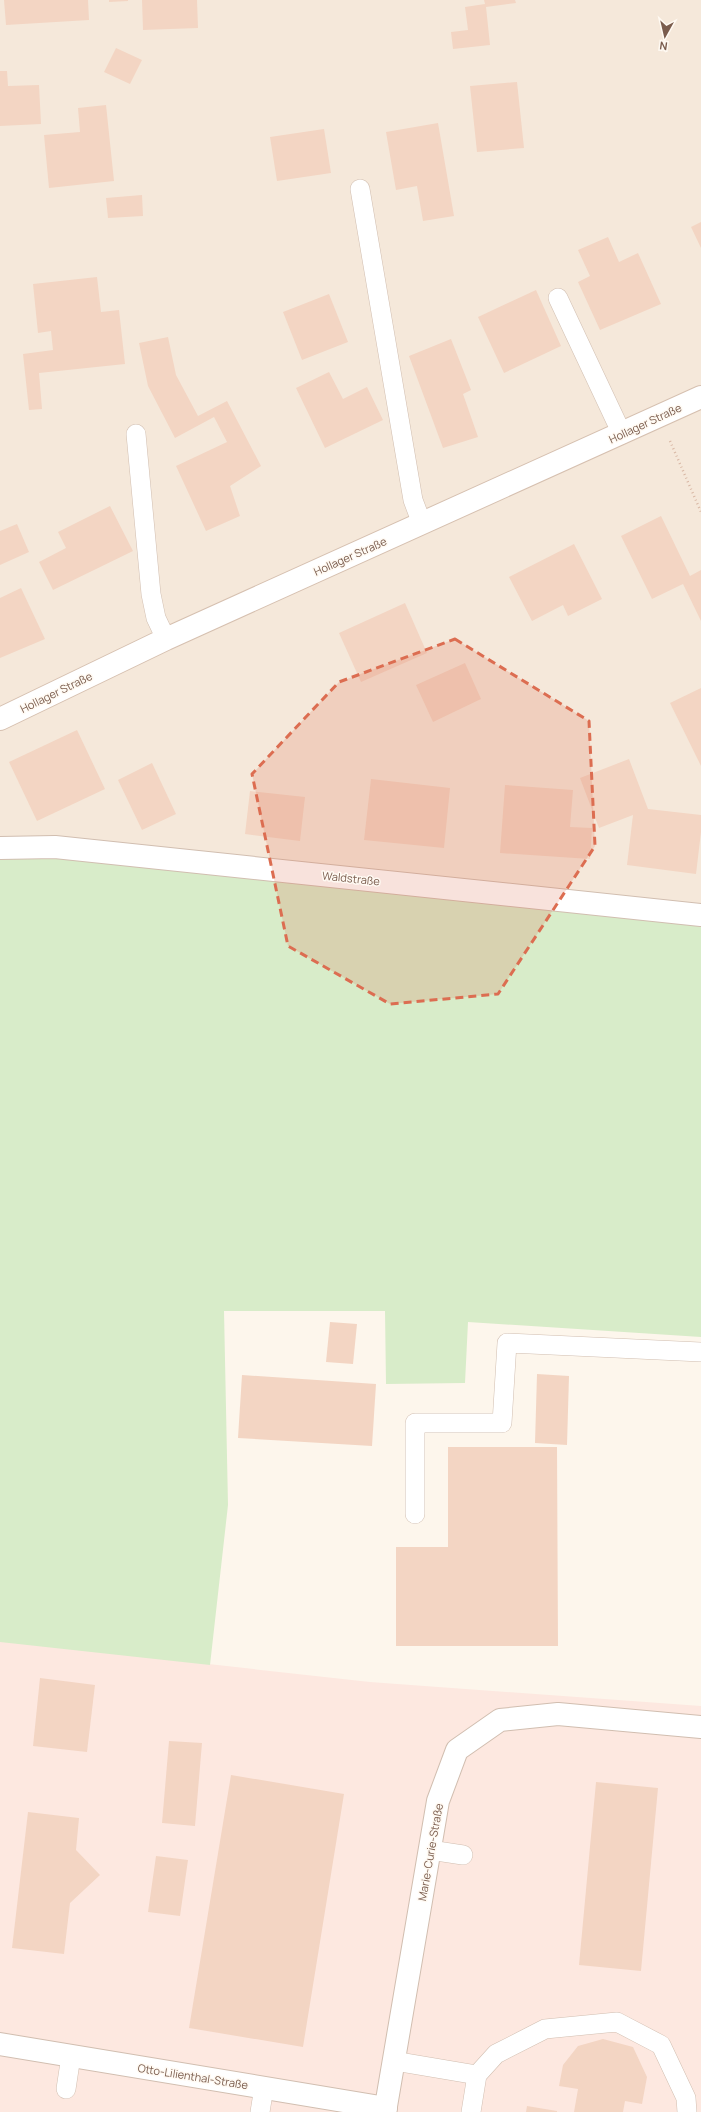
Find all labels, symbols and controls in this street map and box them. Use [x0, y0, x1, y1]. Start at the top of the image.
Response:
north arrow [645, 16, 685, 56]
text: N [658, 38, 668, 54]
street label: Hollager Straße [606, 399, 684, 446]
street label: Hollager Straße [311, 533, 389, 579]
street label: Hollager Straße [17, 668, 95, 716]
street label: Waldstraße [321, 868, 381, 889]
street label: Marie-Curie-Straße [414, 1801, 446, 1902]
street label: Otto-Lilienthal-Straße [137, 2060, 250, 2092]

